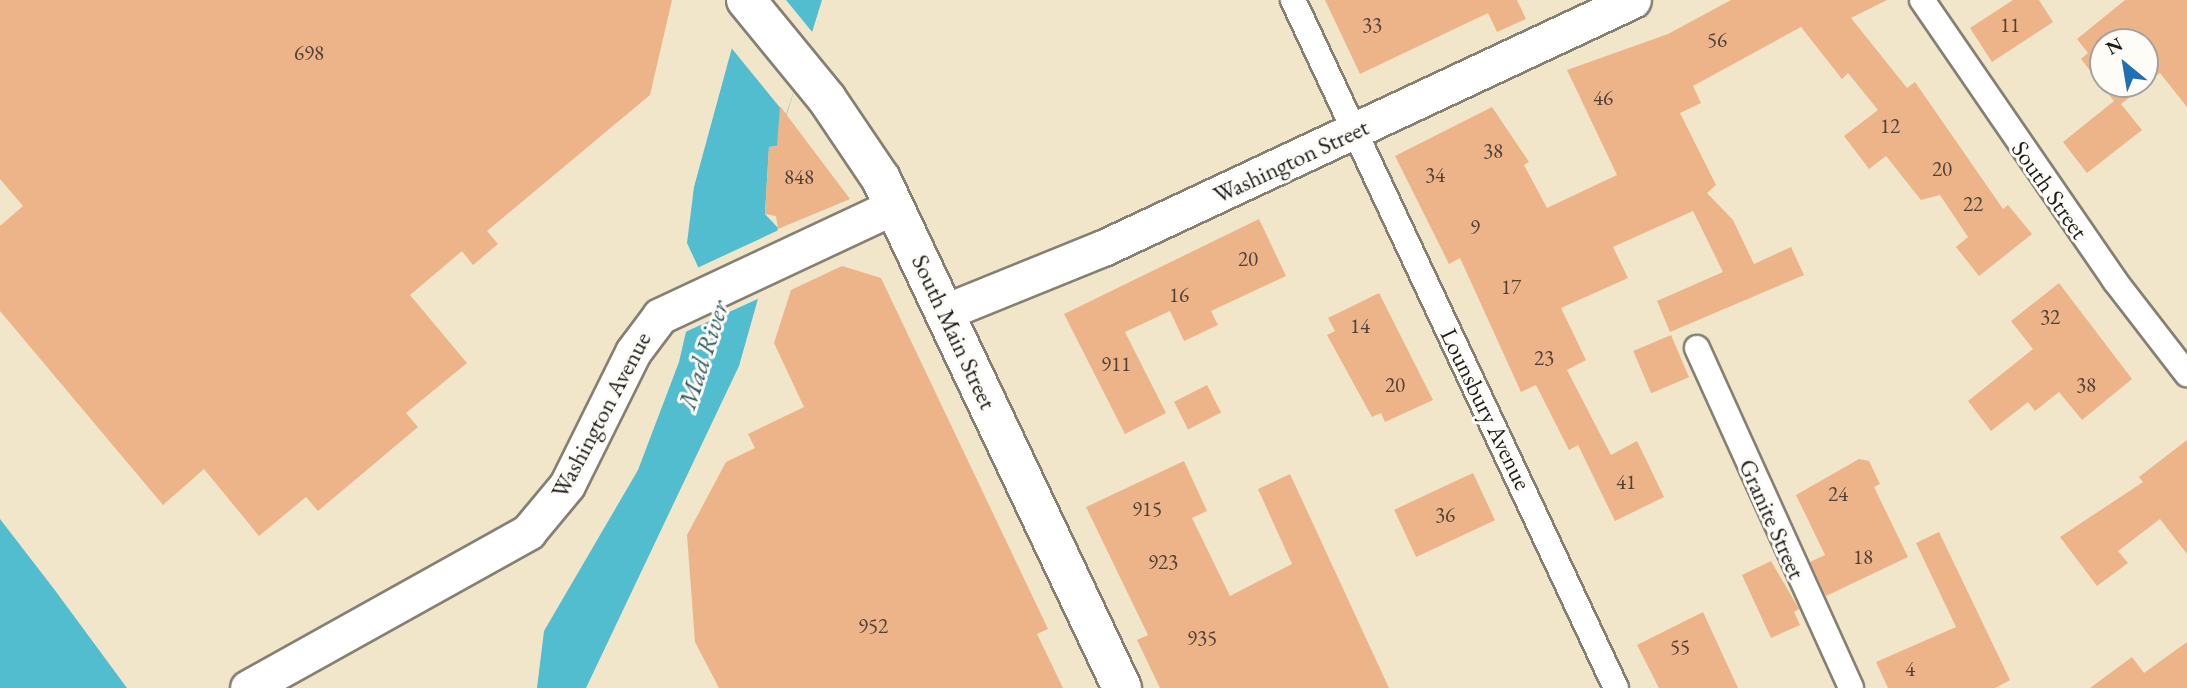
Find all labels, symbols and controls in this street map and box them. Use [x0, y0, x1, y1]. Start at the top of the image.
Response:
house number: 33 [1362, 12, 1382, 38]
house number: 11 [2000, 12, 2020, 38]
house number: 56 [1707, 27, 1727, 53]
north arrow [2089, 28, 2159, 98]
text: N [2101, 31, 2127, 61]
house number: 698 [294, 40, 324, 66]
house number: 46 [1593, 85, 1613, 111]
street label: Washington Street [1209, 112, 1373, 210]
house number: 12 [1880, 113, 1900, 139]
street label: South Street [2006, 135, 2094, 245]
house number: 38 [1483, 138, 1503, 164]
house number: 20 [1932, 156, 1952, 182]
house number: 34 [1425, 162, 1445, 188]
house number: 848 [784, 164, 814, 190]
house number: 22 [1963, 191, 1983, 217]
house number: 9 [1470, 214, 1480, 240]
house number: 20 [1238, 246, 1258, 272]
street label: South Main Street [906, 250, 1002, 414]
house number: 17 [1501, 274, 1521, 300]
house number: 16 [1169, 282, 1189, 308]
water label: Mad River [672, 297, 736, 413]
house number: 32 [2040, 304, 2060, 330]
house number: 14 [1350, 313, 1370, 339]
street label: Lounsbury Avenue [1434, 324, 1538, 494]
street label: Washington Avenue [545, 327, 657, 503]
house number: 23 [1534, 345, 1554, 371]
house number: 911 [1101, 351, 1131, 377]
house number: 20 [1385, 372, 1405, 398]
house number: 38 [2076, 372, 2096, 398]
street label: Granite Street [1733, 455, 1811, 583]
house number: 41 [1616, 469, 1636, 495]
house number: 24 [1828, 481, 1848, 507]
house number: 915 [1132, 496, 1162, 522]
house number: 36 [1435, 502, 1455, 528]
house number: 18 [1853, 544, 1873, 570]
house number: 923 [1148, 549, 1178, 575]
house number: 952 [858, 613, 888, 639]
house number: 935 [1187, 625, 1217, 651]
house number: 55 [1670, 634, 1690, 660]
house number: 4 [1905, 656, 1915, 682]

